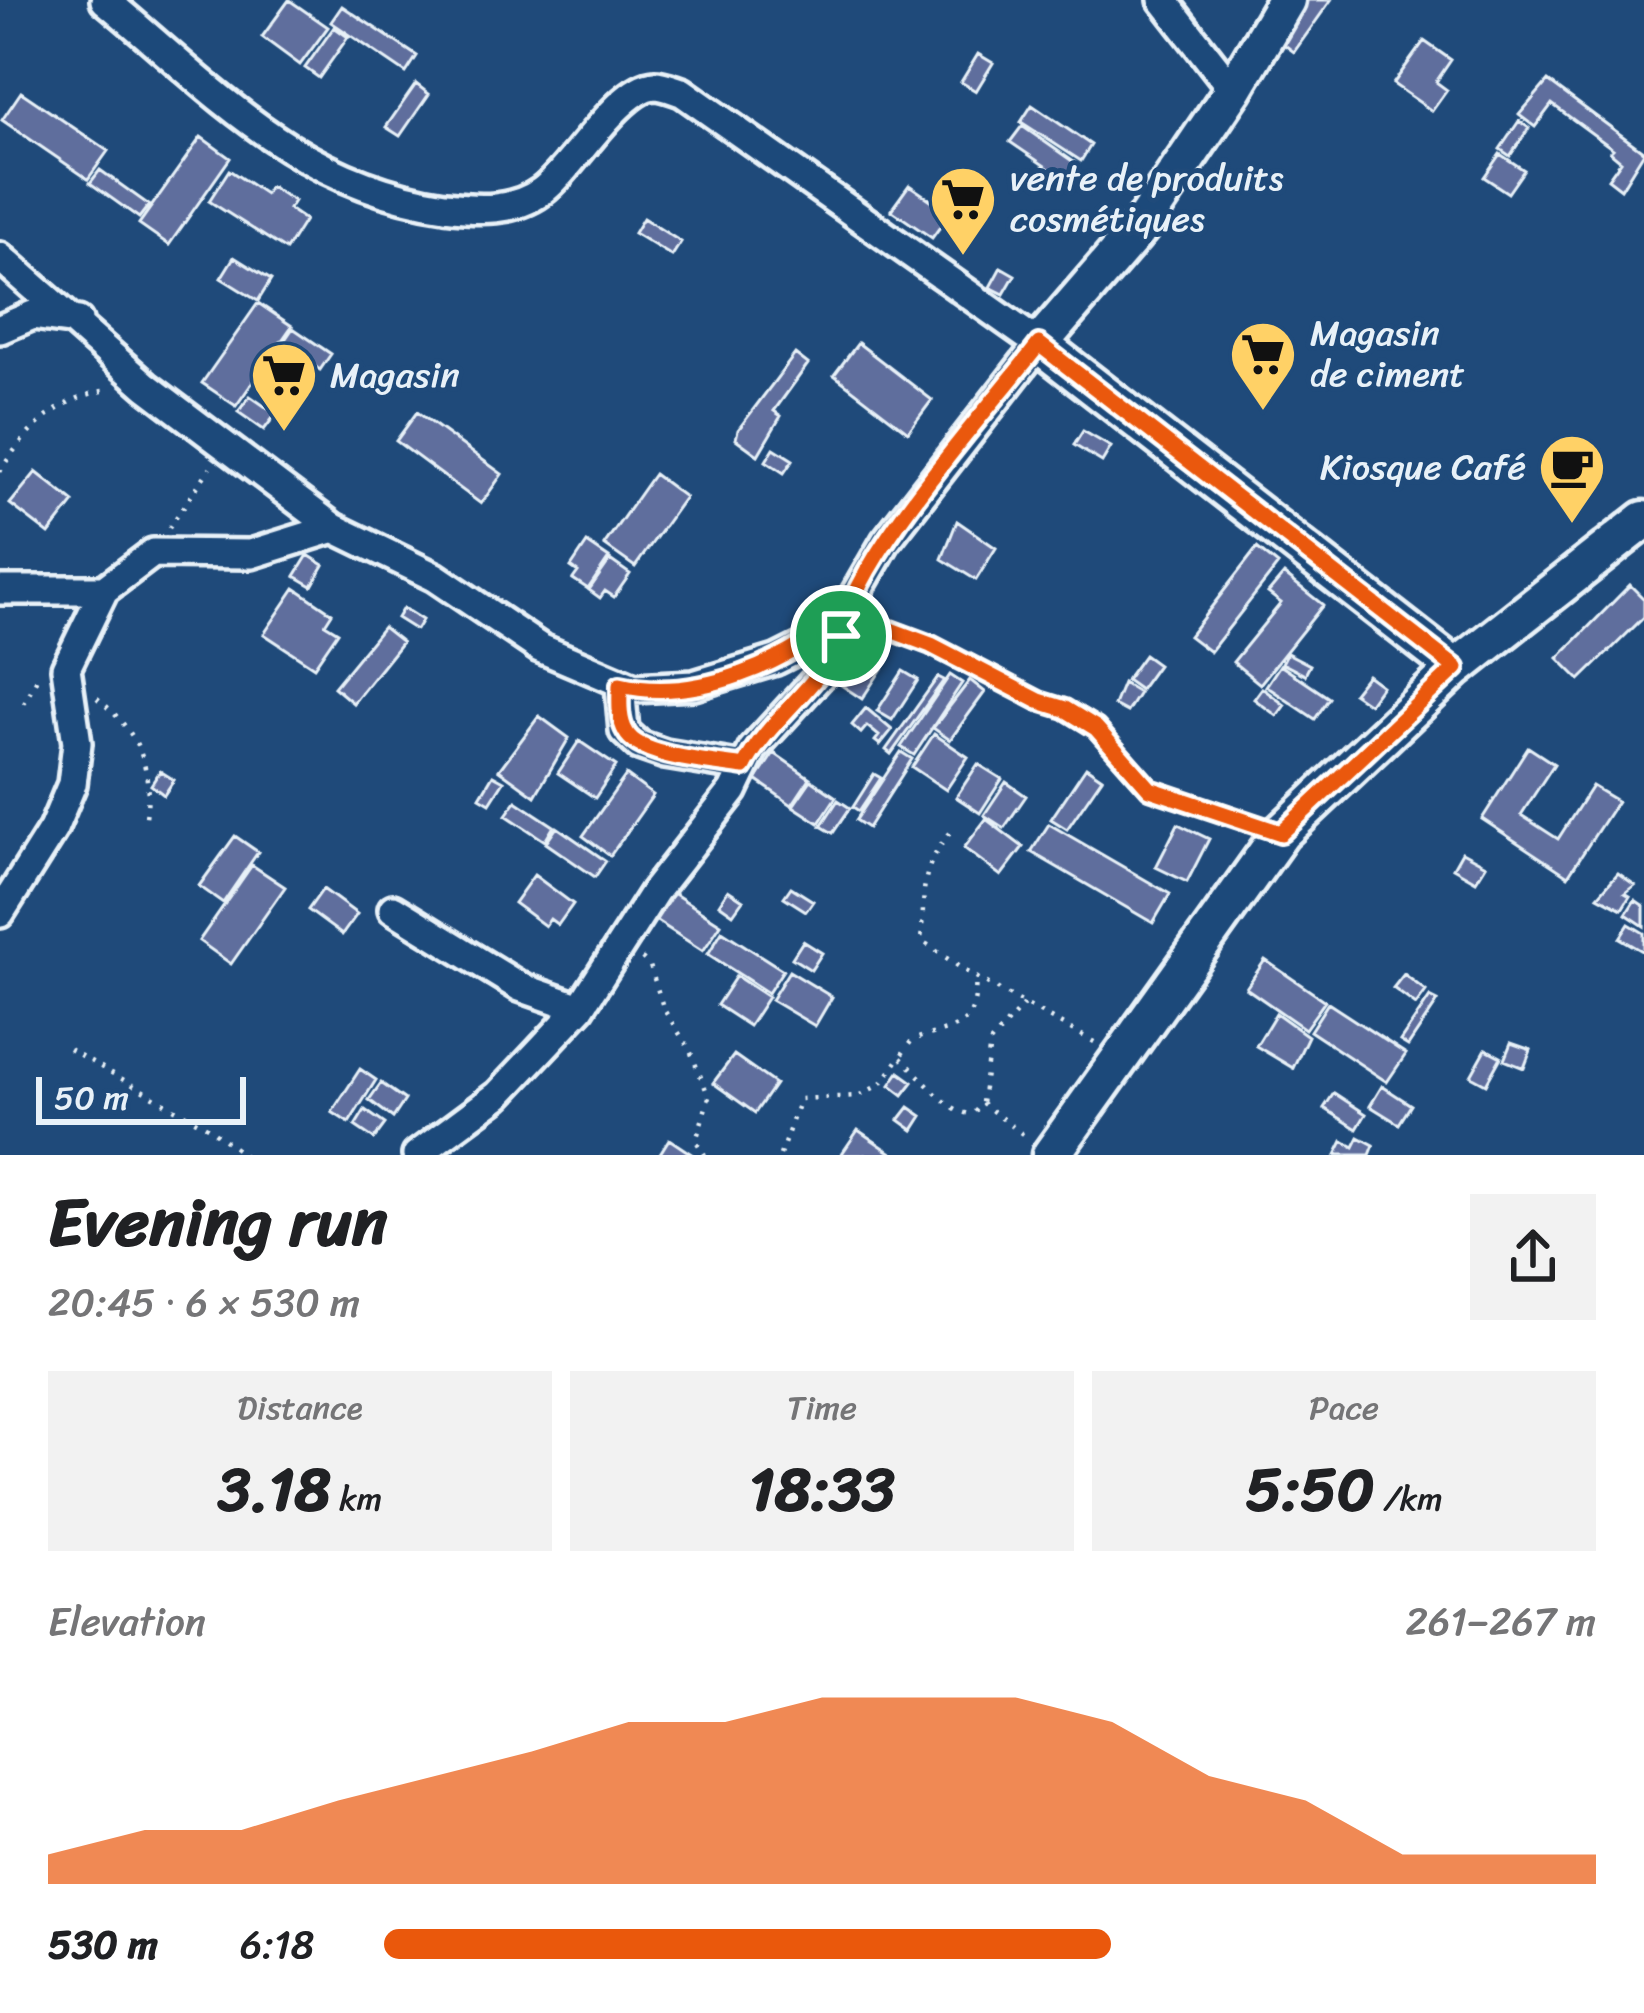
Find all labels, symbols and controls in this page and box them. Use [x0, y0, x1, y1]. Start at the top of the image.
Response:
place label: vente de produits cosmétiques [1010, 146, 1284, 251]
supermarket icon: vente de produits cosmétiques [928, 164, 998, 258]
place label: Magasin de ciment [1310, 301, 1465, 406]
supermarket icon: Magasin de ciment [1228, 319, 1298, 413]
supermarket icon: Magasin [249, 340, 319, 434]
place label: Magasin [330, 343, 460, 407]
cafe icon: Kiosque Café [1537, 432, 1607, 526]
place label: Kiosque Café [1320, 435, 1526, 499]
pin [790, 585, 892, 687]
icon: arrive [808, 603, 874, 669]
text: 50 m [54, 1069, 129, 1127]
scale bar [36, 1071, 246, 1124]
text: Evening run [48, 1164, 388, 1281]
button: share [1470, 1194, 1596, 1320]
text: 20:45 · 6 × 530 m [48, 1268, 360, 1337]
text: Distance [237, 1379, 363, 1437]
text: Time [787, 1379, 857, 1437]
text: Pace [1309, 1379, 1379, 1437]
text: 3.18 [218, 1437, 331, 1543]
text: 18:33 [749, 1437, 895, 1543]
text: 5:50 [1245, 1437, 1375, 1543]
text: km [331, 1470, 382, 1528]
text: /km [1375, 1470, 1443, 1528]
text: Elevation [48, 1587, 206, 1656]
text: 261–267 m [1405, 1587, 1596, 1656]
text: 530 m [48, 1910, 158, 1979]
text: 6:18 [240, 1910, 314, 1979]

